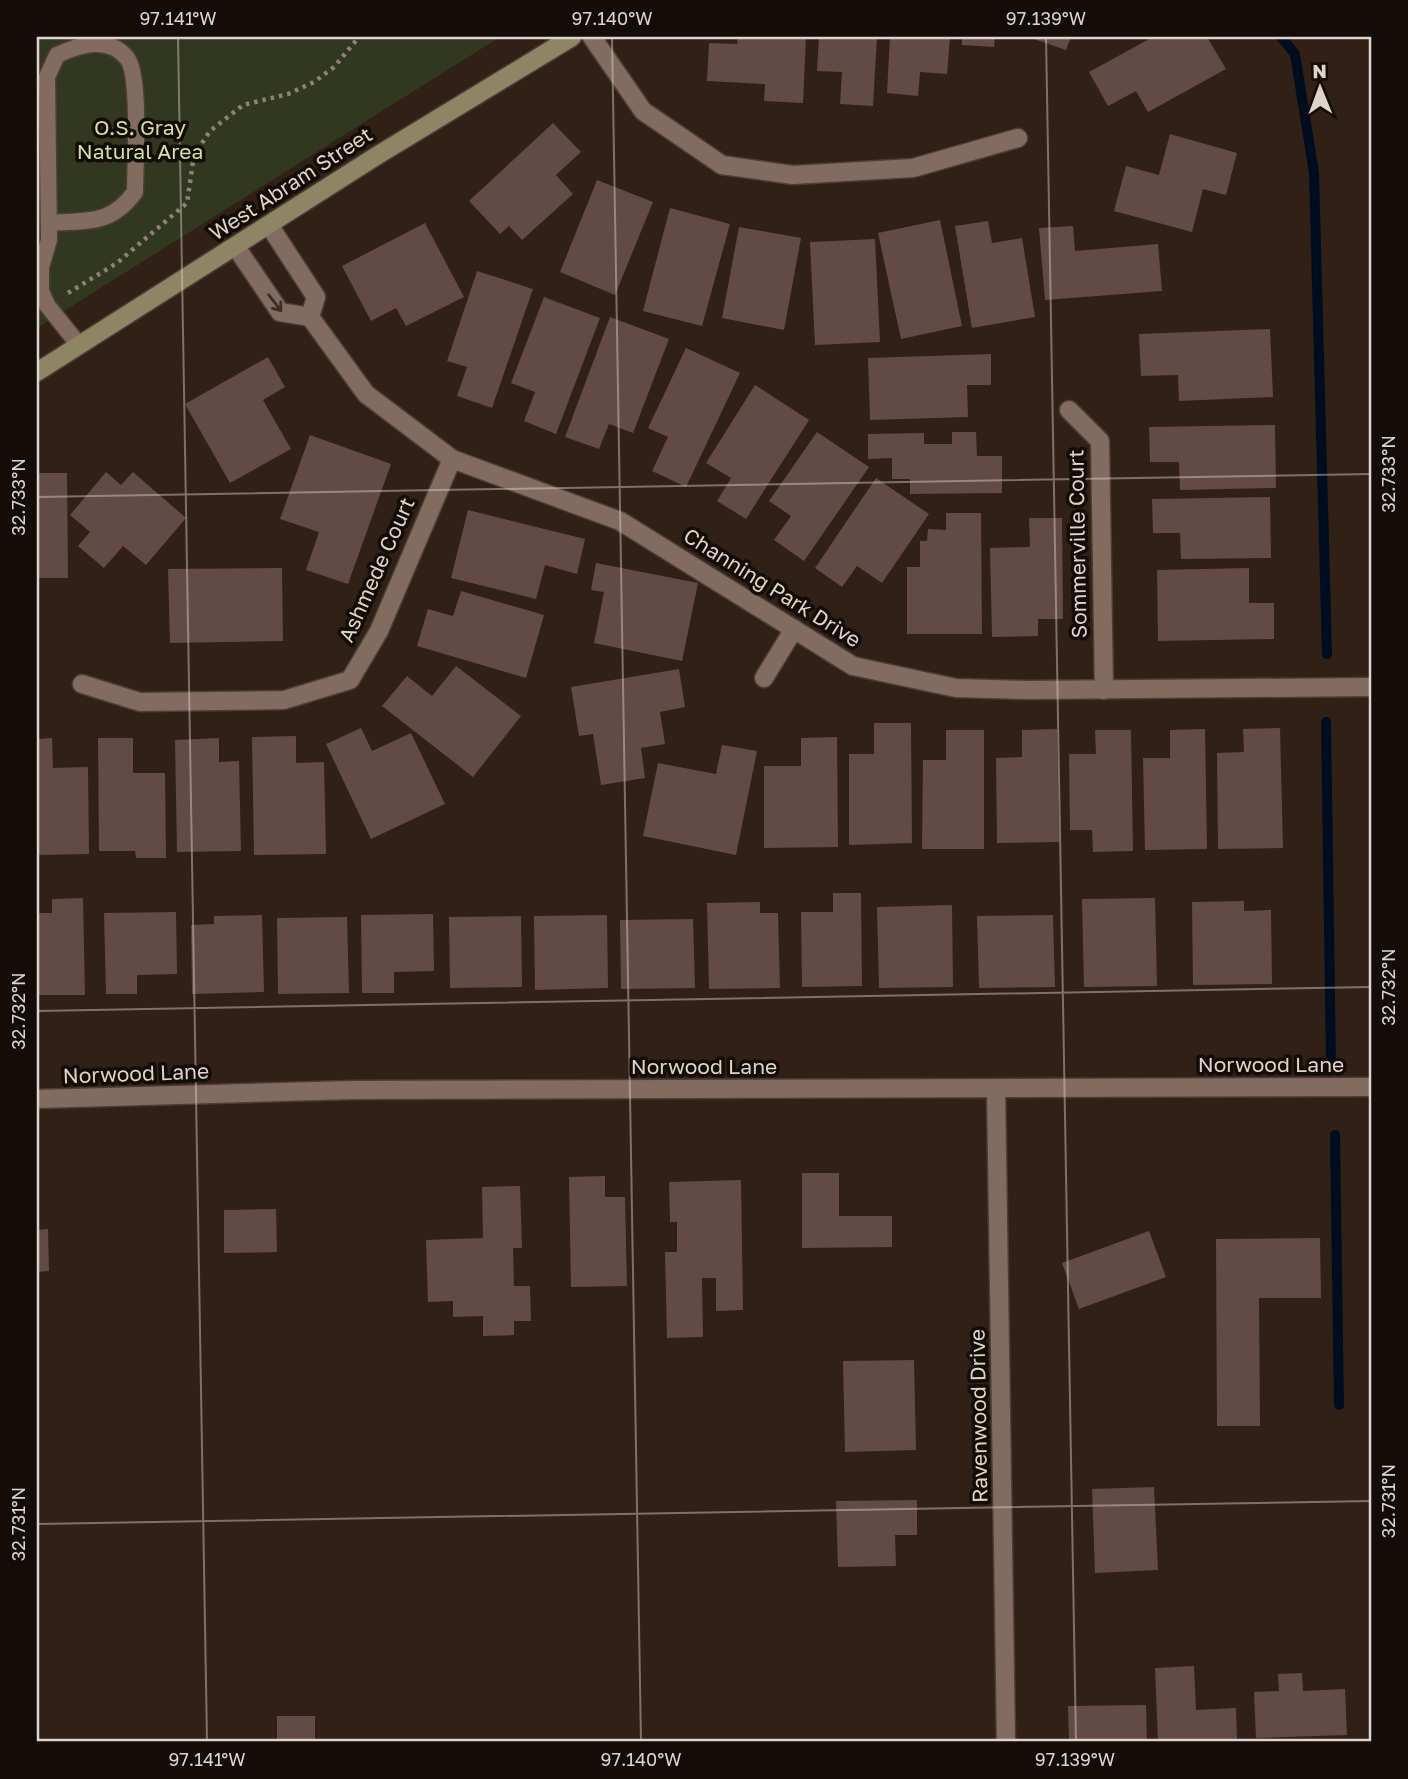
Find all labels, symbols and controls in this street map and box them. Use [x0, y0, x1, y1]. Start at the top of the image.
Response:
text: 97.141°W [139, 7, 217, 29]
text: 97.140°W [572, 7, 653, 29]
text: 97.139°W [1006, 7, 1086, 29]
north arrow [1286, 52, 1356, 122]
text: N [1312, 59, 1327, 82]
park label: O.S. Gray Natural Area [77, 114, 203, 164]
street label: West Abram Street [204, 121, 377, 246]
one-way arrow [267, 293, 282, 311]
text: 32.733°N [1377, 435, 1399, 513]
street label: Sommerville Court [1062, 449, 1092, 639]
text: 32.733°N [7, 458, 29, 536]
street label: Ashmede Court [333, 493, 420, 646]
street label: Channing Park Drive [679, 522, 866, 652]
text: 32.732°N [1377, 948, 1399, 1026]
text: 32.732°N [7, 972, 29, 1050]
street label: Norwood Lane [1198, 1051, 1344, 1077]
street label: Norwood Lane [631, 1053, 777, 1079]
street label: Norwood Lane [62, 1057, 210, 1089]
street label: Ravenwood Drive [963, 1329, 993, 1503]
text: 32.731°N [1377, 1464, 1399, 1538]
text: 32.731°N [7, 1487, 29, 1561]
text: 97.141°W [168, 1748, 246, 1770]
text: 97.140°W [601, 1748, 682, 1770]
text: 97.139°W [1035, 1748, 1115, 1770]

